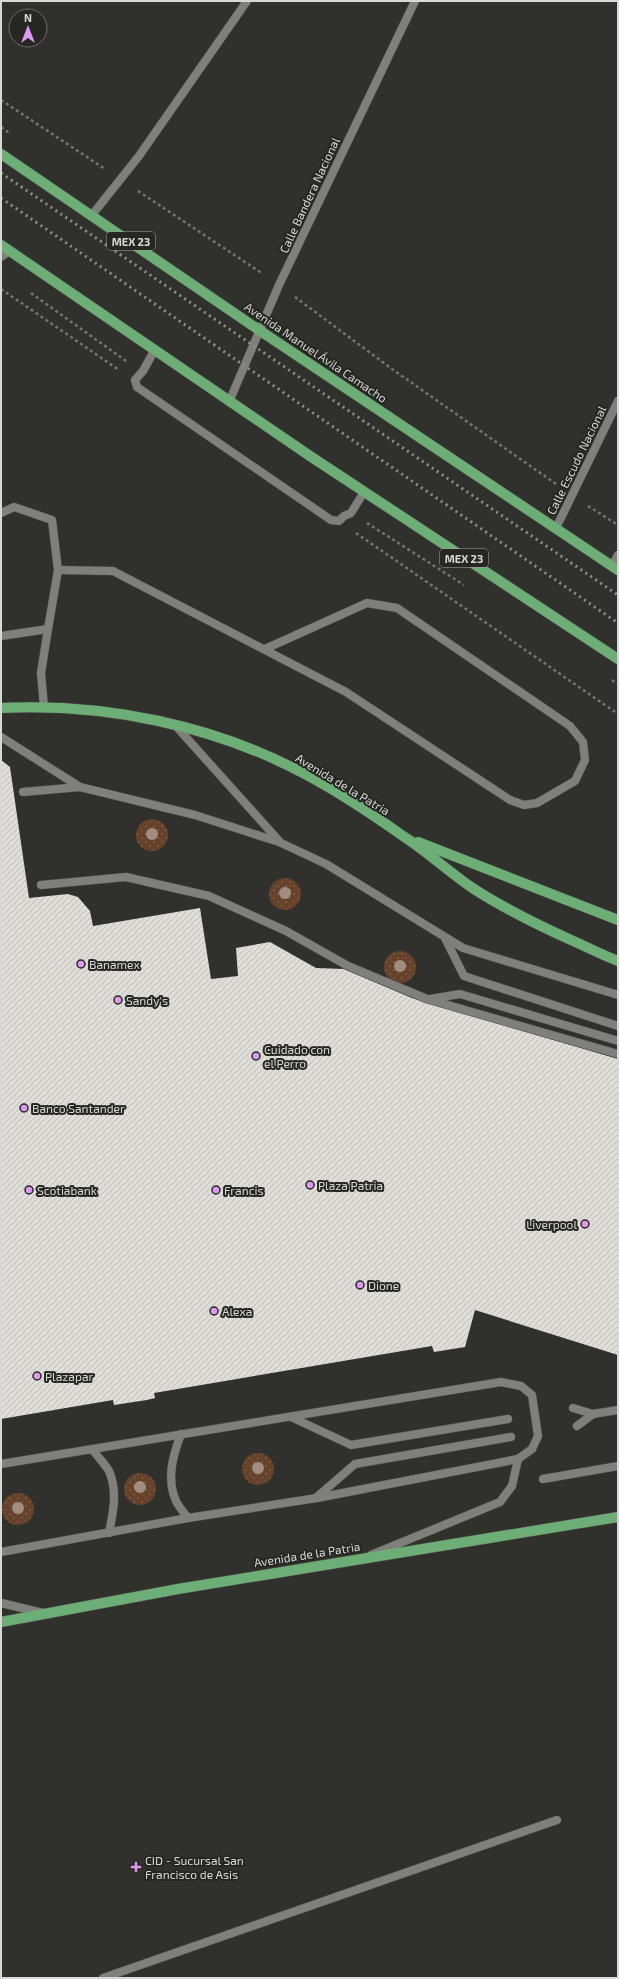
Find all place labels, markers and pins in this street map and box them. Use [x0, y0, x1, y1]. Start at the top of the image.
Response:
place label: Banamex [89, 957, 141, 971]
marker: Banamex [76, 959, 86, 969]
place label: Sandy's [126, 993, 168, 1007]
marker: Sandy's [113, 995, 123, 1005]
place label: Cuidado con el Perro [264, 1042, 330, 1070]
marker: Cuidado con el Perro [251, 1051, 261, 1061]
place label: Banco Santander [32, 1101, 125, 1115]
marker: Banco Santander [19, 1103, 29, 1113]
place label: Plaza Patria [318, 1178, 383, 1192]
marker: Plaza Patria [305, 1180, 315, 1190]
place label: Scotiabank [37, 1183, 97, 1197]
place label: Francis [224, 1183, 264, 1197]
marker: Scotiabank [24, 1185, 34, 1195]
marker: Francis [211, 1185, 221, 1195]
place label: Liverpool [526, 1217, 577, 1231]
marker: Liverpool [580, 1219, 590, 1229]
place label: Dione [368, 1278, 399, 1292]
marker: Dione [355, 1280, 365, 1290]
place label: Alexa [222, 1304, 252, 1318]
marker: Alexa [209, 1306, 219, 1316]
place label: Plazapar [45, 1369, 93, 1383]
marker: Plazapar [32, 1371, 42, 1381]
place label: CID - Sucursal San Francisco de Asis [145, 1853, 244, 1881]
marker: CID - Sucursal San Francisco de Asis [130, 1861, 142, 1873]

